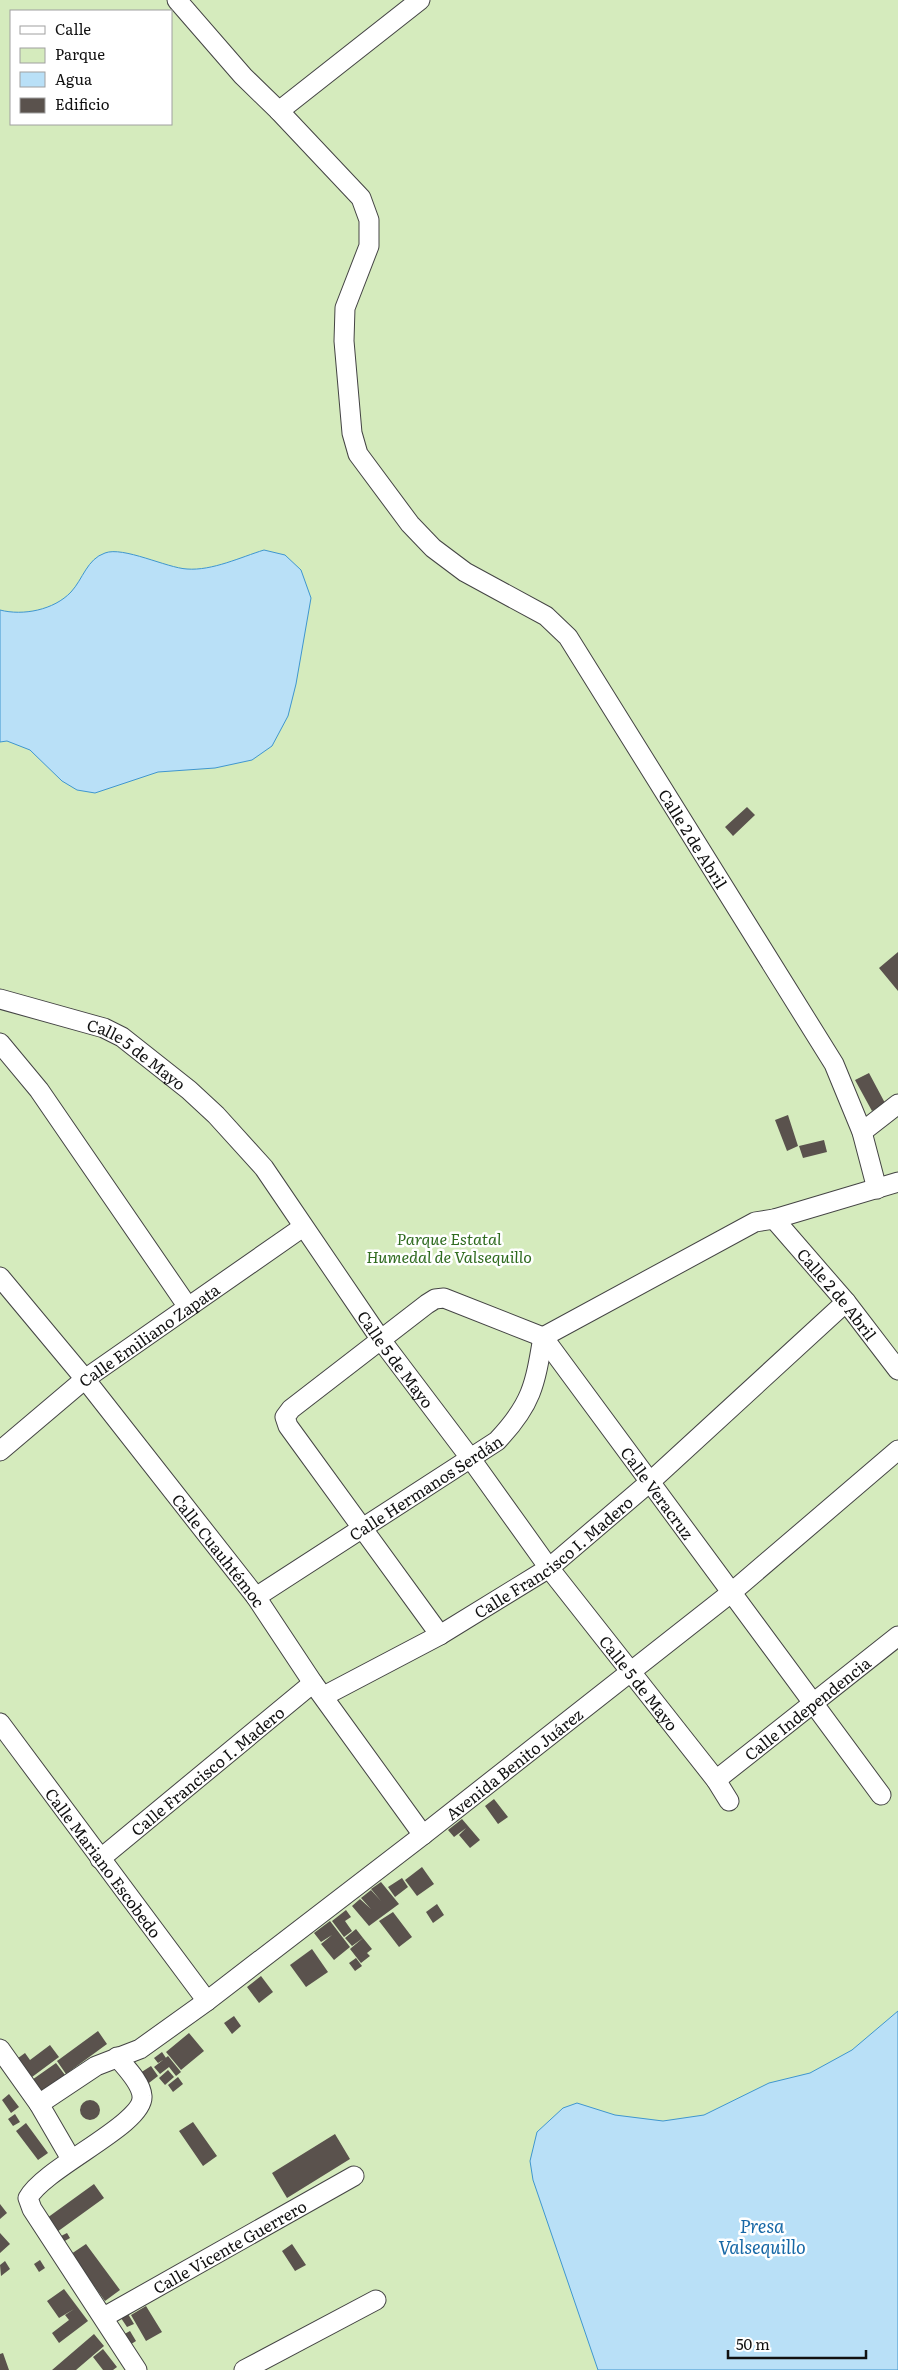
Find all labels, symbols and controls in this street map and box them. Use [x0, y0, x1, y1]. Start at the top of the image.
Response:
legend [10, 10, 172, 125]
text: Calle [55, 17, 91, 40]
text: Parque [55, 42, 105, 65]
text: Agua [55, 67, 93, 90]
text: Edificio [55, 92, 110, 115]
street label: Calle 2 de Abril [653, 784, 734, 893]
street label: Calle 5 de Mayo [84, 1012, 191, 1095]
park label: Parque Estatal Humedal de Valsequillo [366, 1226, 532, 1268]
street label: Calle 2 de Abril [792, 1242, 883, 1345]
street label: Calle Emiliano Zapata [73, 1277, 224, 1392]
street label: Calle 5 de Mayo [352, 1305, 440, 1413]
street label: Calle Hermanos Serdán [344, 1428, 508, 1546]
street label: Calle Veracruz [616, 1441, 700, 1544]
street label: Calle Cuauhtémoc [167, 1488, 271, 1612]
street label: Calle Francisco I. Madero [469, 1490, 638, 1623]
street label: Calle 5 de Mayo [594, 1630, 685, 1736]
street label: Calle Independencia [739, 1650, 876, 1766]
street label: Calle Francisco I. Madero [125, 1700, 289, 1841]
street label: Avenida Benito Juárez [440, 1702, 588, 1825]
street label: Calle Mariano Escobedo [40, 1783, 168, 1943]
street label: Calle Vicente Guerrero [148, 2193, 311, 2299]
water label: Presa Valsequillo [718, 2212, 806, 2260]
scale bar [728, 2328, 866, 2360]
text: 50 m [736, 2332, 770, 2355]

